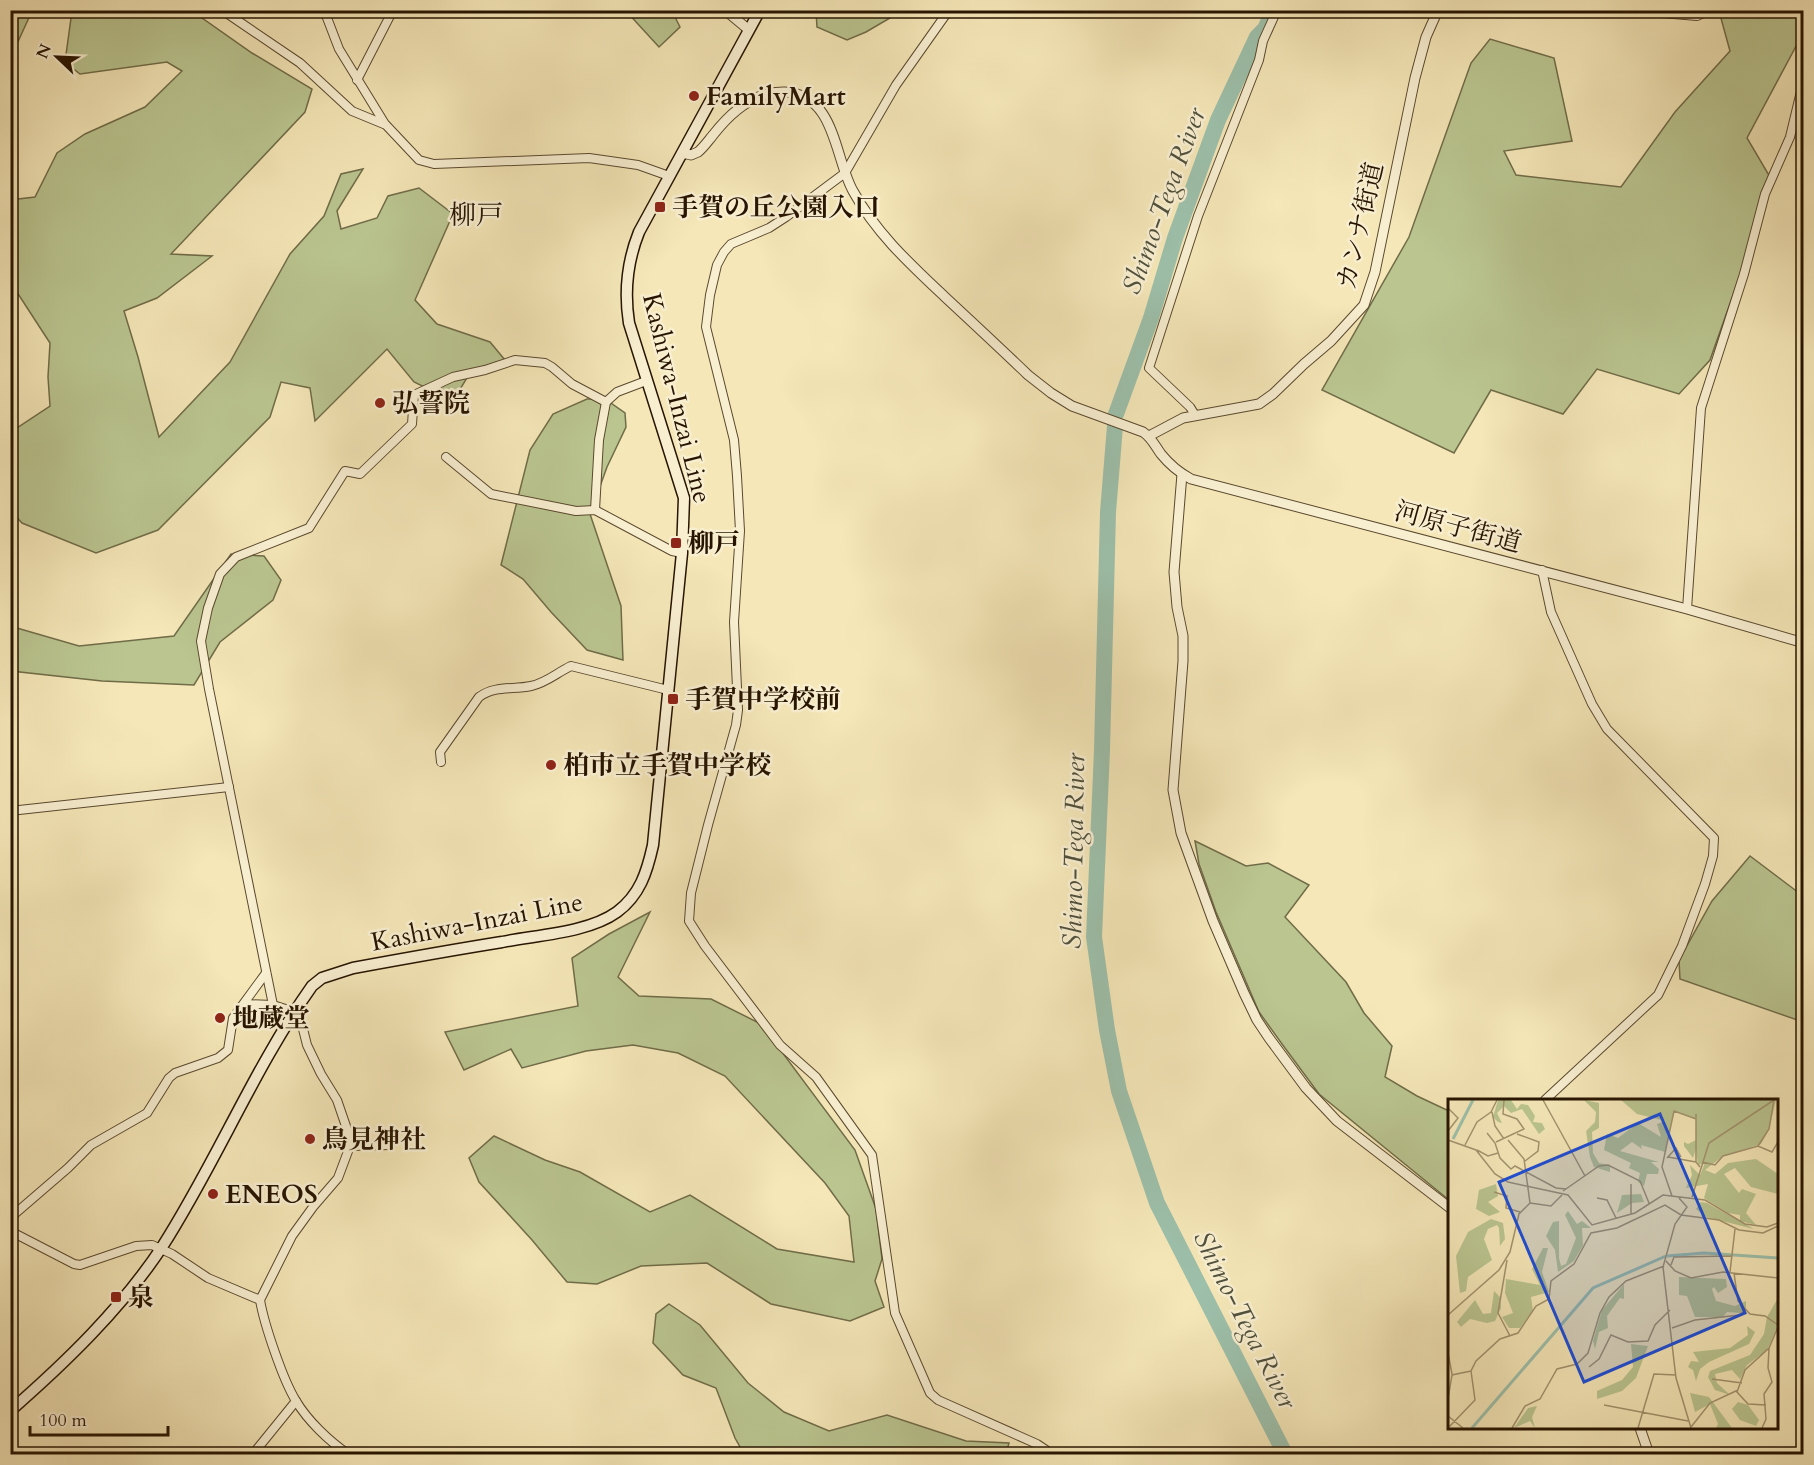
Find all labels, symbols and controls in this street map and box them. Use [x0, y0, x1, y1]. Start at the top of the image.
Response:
north arrow [27, 27, 87, 87]
text: N [31, 41, 57, 62]
place label: FamilyMart [706, 79, 846, 114]
marker: FamilyMart [687, 89, 701, 103]
water label: Shimo-Tega River [1113, 102, 1215, 299]
street label: カンナ街道 [1328, 159, 1392, 293]
place label: 手賀の丘公園入口 [672, 190, 880, 225]
district label: 柳戸 [449, 197, 503, 234]
marker: 手賀の丘公園入口 [653, 200, 667, 214]
street label: Kashiwa-Inzai Line [634, 289, 720, 507]
place label: 弘誓院 [392, 386, 470, 421]
marker: 弘誓院 [373, 396, 387, 410]
street label: 河原子街道 [1391, 493, 1525, 561]
place label: 柳戸 [688, 526, 740, 561]
marker: 柳戸 [669, 536, 683, 550]
place label: 手賀中学校前 [685, 682, 841, 717]
marker: 手賀中学校前 [666, 692, 680, 706]
place label: 柏市立手賀中学校 [563, 748, 771, 783]
water label: Shimo-Tega River [1054, 752, 1094, 949]
marker: 柏市立手賀中学校 [544, 758, 558, 772]
street label: Kashiwa-Inzai Line [368, 884, 586, 960]
place label: 地蔵堂 [232, 1001, 310, 1036]
marker: 地蔵堂 [213, 1011, 227, 1025]
inset map [1448, 1099, 1778, 1429]
place label: 鳥見神社 [322, 1122, 426, 1157]
marker: 鳥見神社 [303, 1132, 317, 1146]
place label: ENEOS [225, 1177, 318, 1212]
marker: ENEOS [206, 1187, 220, 1201]
water label: Shimo-Tega River [1184, 1224, 1306, 1417]
place label: 泉 [128, 1280, 154, 1315]
marker: 泉 [109, 1290, 123, 1304]
scale bar [30, 1399, 168, 1437]
text: 100 m [39, 1408, 87, 1433]

